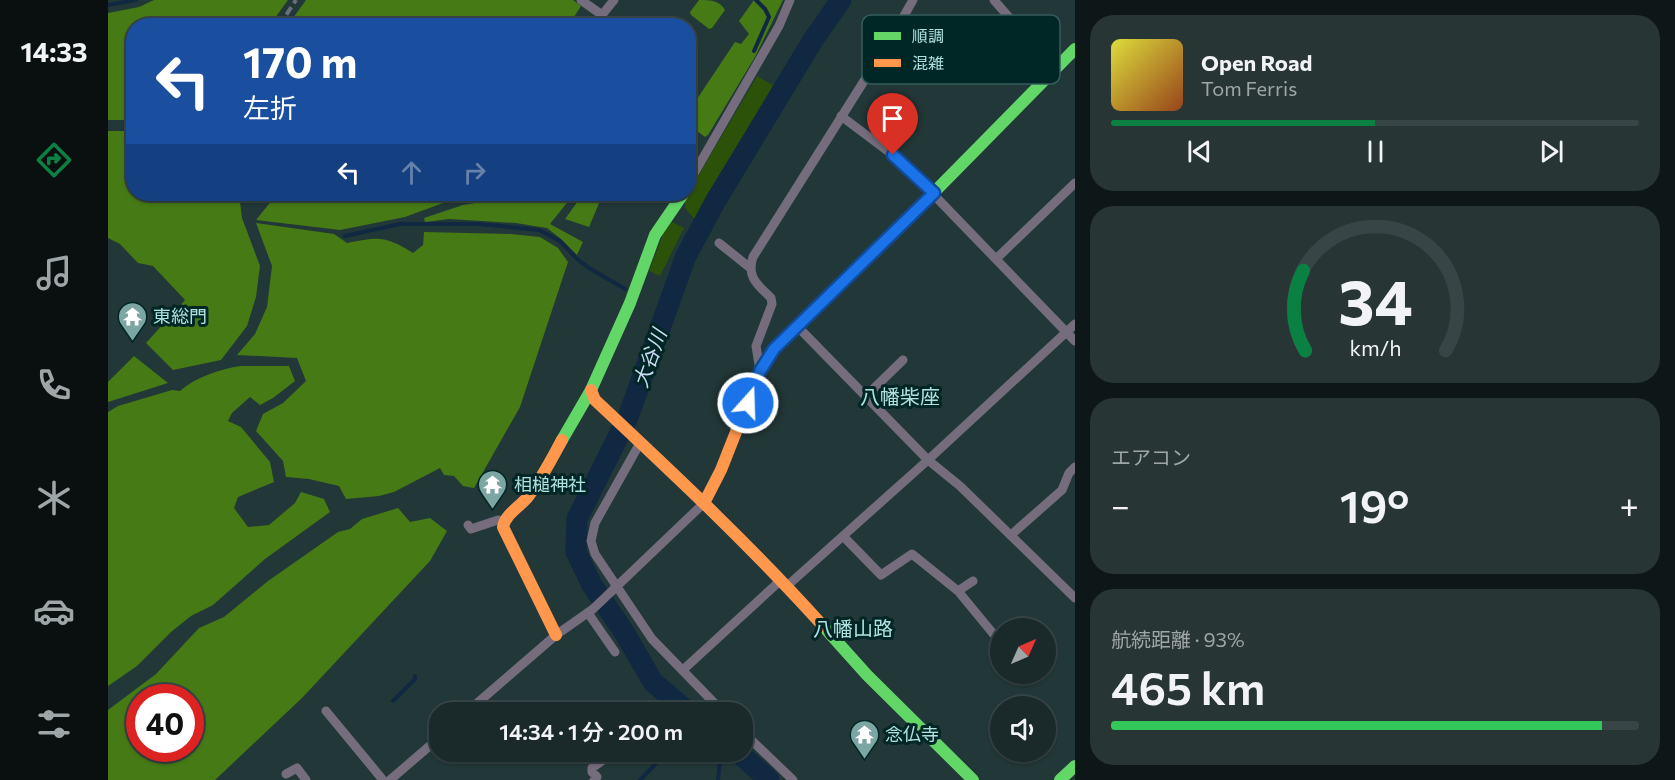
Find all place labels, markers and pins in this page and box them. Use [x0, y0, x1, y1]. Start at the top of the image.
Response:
pin [867, 93, 918, 155]
temple icon: 東総門 [116, 300, 148, 342]
place label: 東総門 [153, 305, 207, 327]
temple icon: 相槌神社 [477, 468, 509, 510]
place label: 相槌神社 [514, 473, 586, 495]
temple icon: 念仏寺 [848, 718, 880, 760]
place label: 念仏寺 [885, 723, 939, 745]

